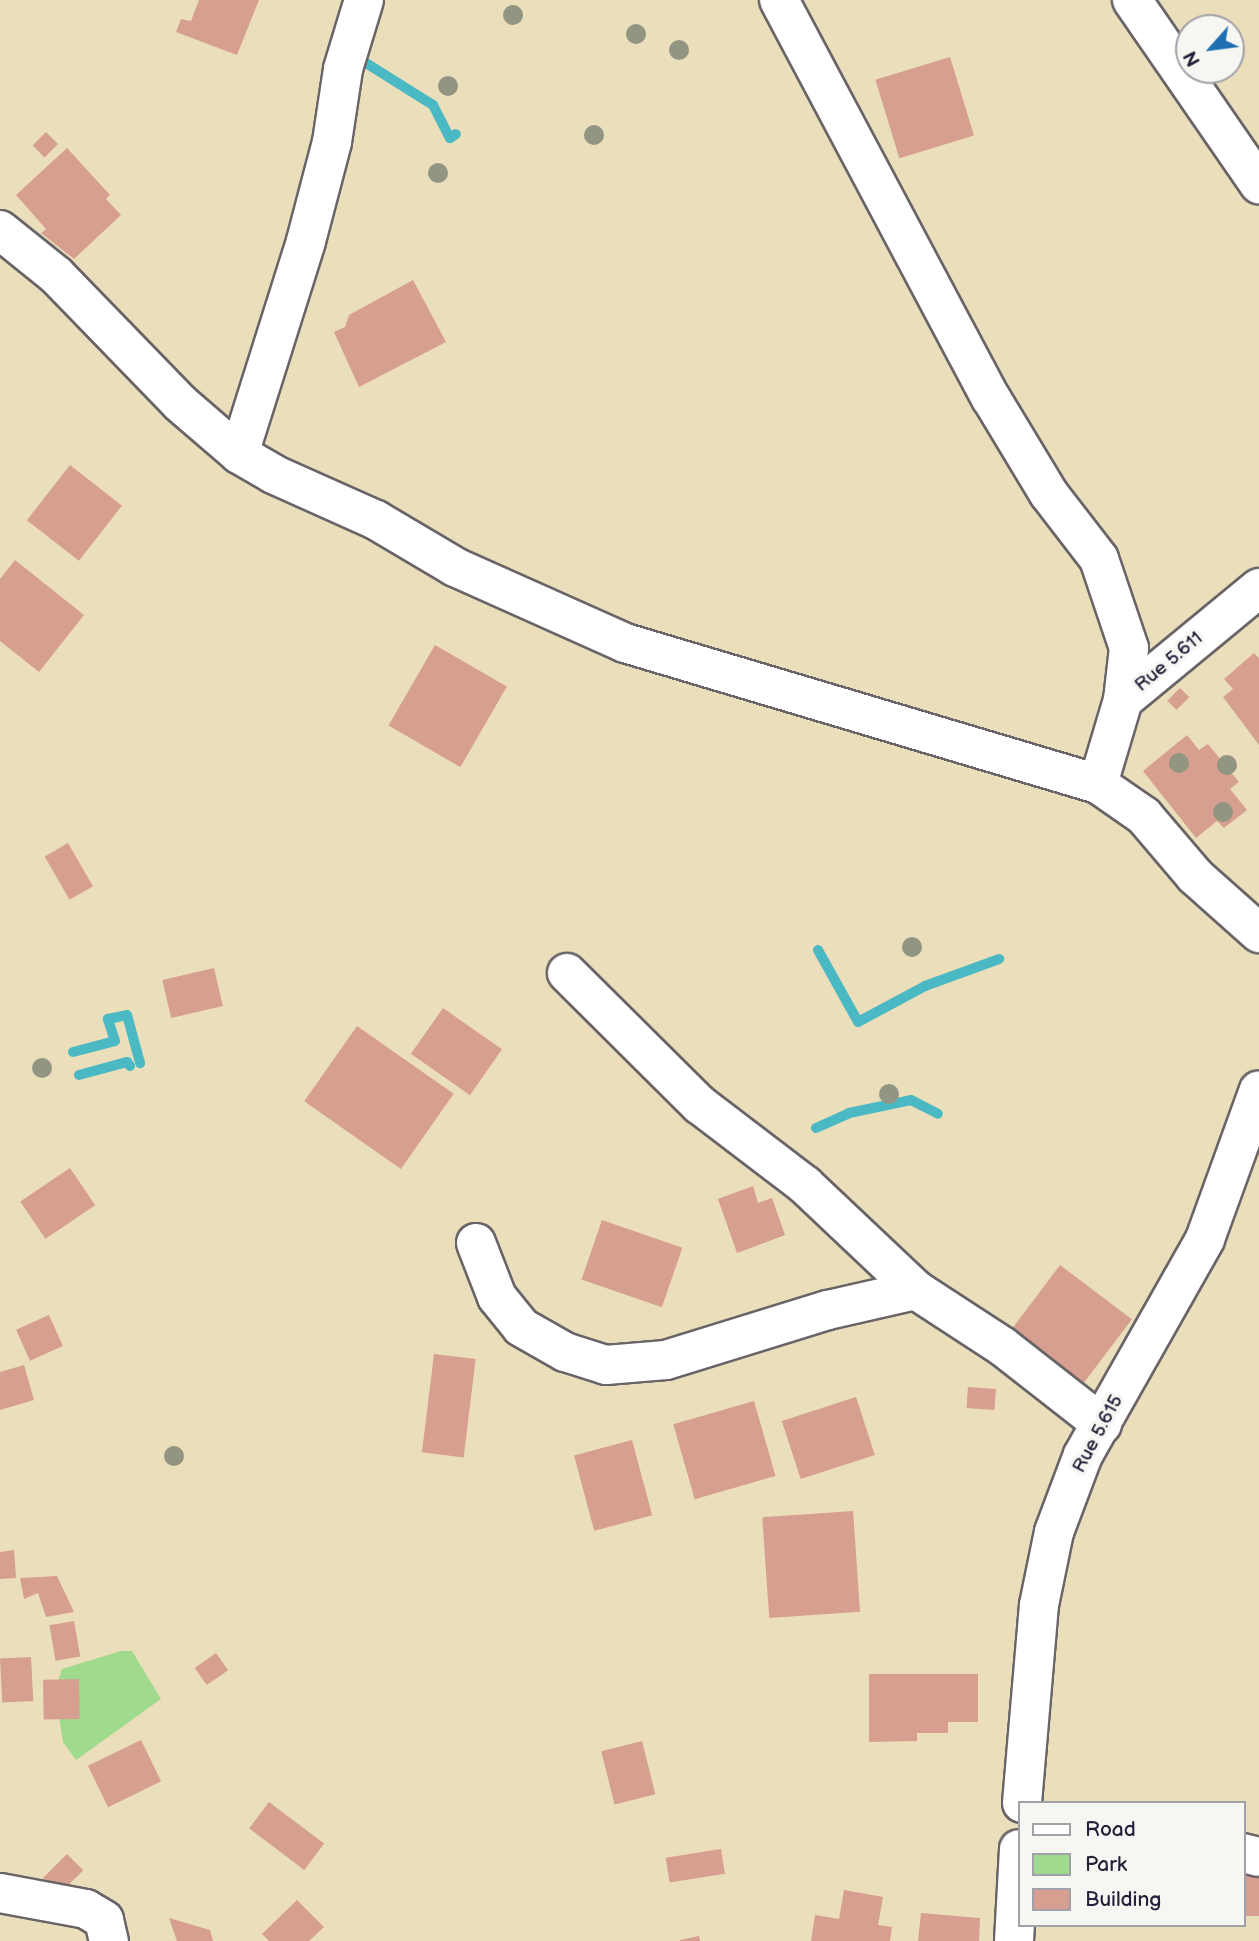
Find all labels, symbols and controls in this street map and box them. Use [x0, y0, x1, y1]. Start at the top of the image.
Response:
north arrow [1175, 14, 1245, 84]
text: N [1179, 46, 1206, 70]
street label: Rue 5.611 [1130, 627, 1208, 697]
street label: Rue 5.615 [1068, 1391, 1128, 1477]
legend [1018, 1801, 1245, 1927]
text: Road [1085, 1817, 1136, 1842]
text: Park [1085, 1852, 1127, 1877]
text: Building [1085, 1887, 1161, 1912]

